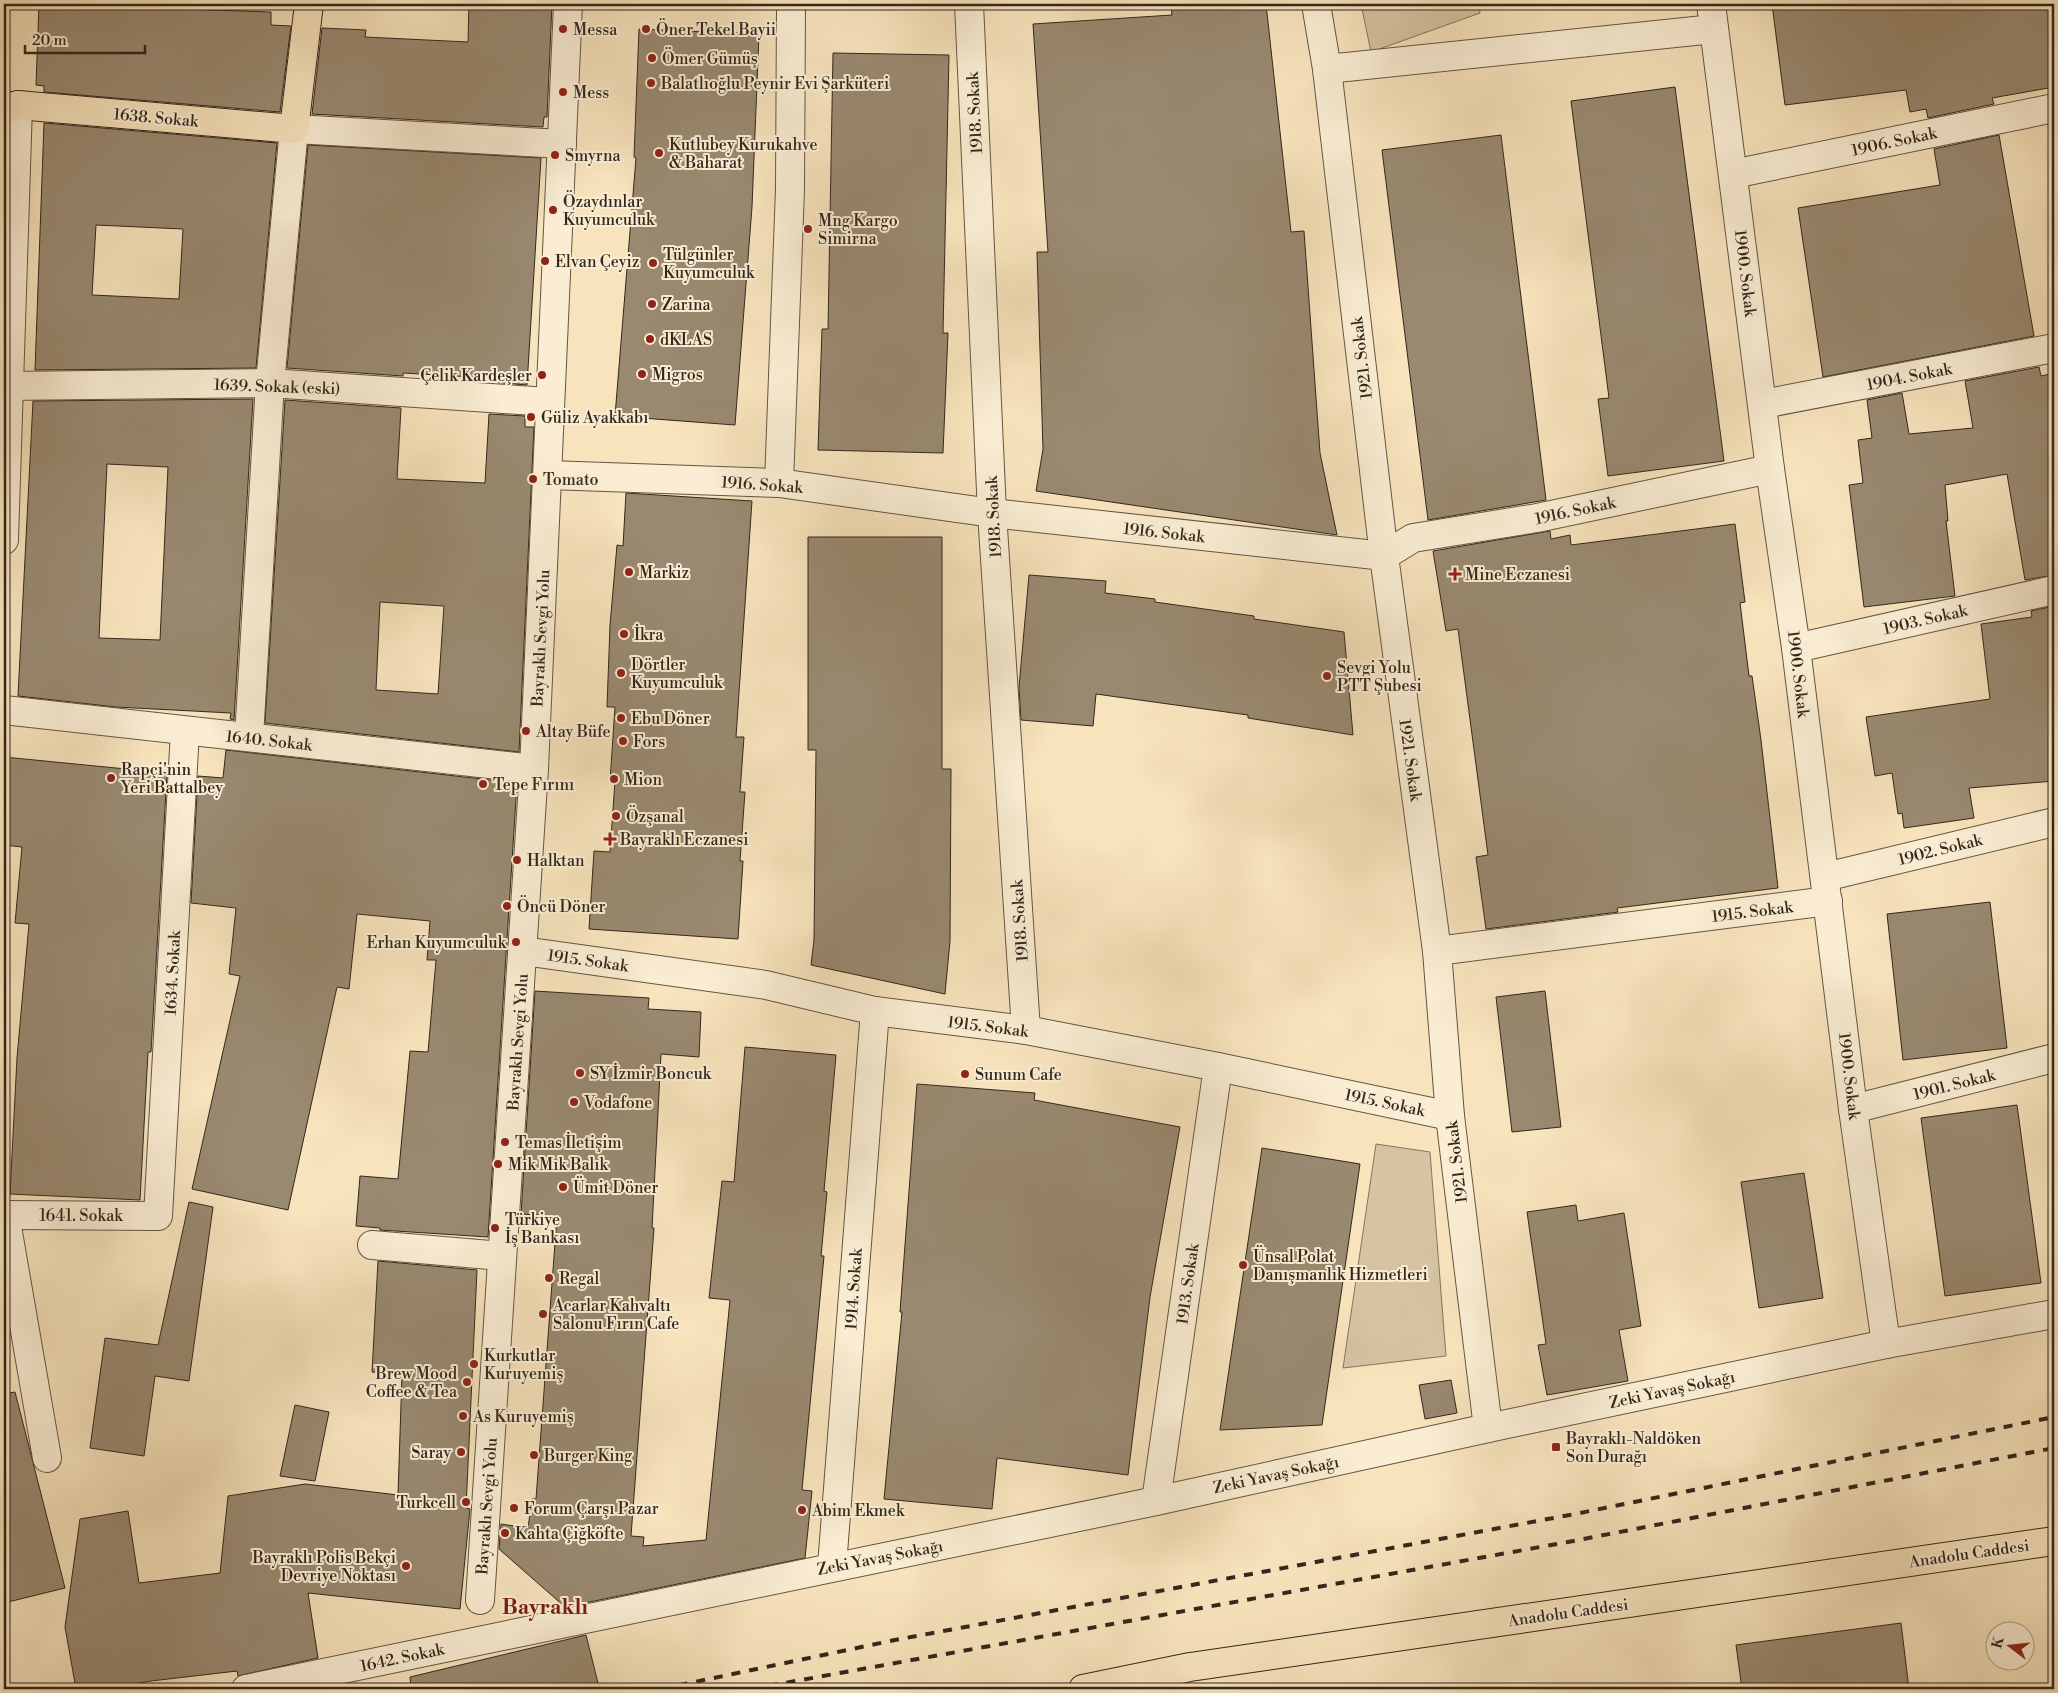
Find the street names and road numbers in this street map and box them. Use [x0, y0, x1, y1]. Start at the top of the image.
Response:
street label: 1918. Sokak [963, 70, 987, 155]
street label: 1638. Sokak [113, 104, 201, 132]
street label: 1906. Sokak [1850, 123, 1940, 161]
street label: 1900. Sokak [1730, 228, 1760, 319]
street label: 1921. Sokak [1347, 314, 1377, 400]
street label: 1904. Sokak [1865, 359, 1955, 395]
street label: 1639. Sokak (eski) [213, 375, 341, 399]
street label: 1916. Sokak [720, 472, 805, 498]
street label: 1918. Sokak [982, 474, 1006, 559]
street label: 1916. Sokak [1533, 492, 1619, 529]
street label: 1916. Sokak [1122, 519, 1207, 547]
street label: Bayraklı Sevgi Yolu [527, 569, 555, 708]
street label: 1903. Sokak [1881, 600, 1971, 639]
street label: 1900. Sokak [1783, 629, 1813, 720]
street label: 1921. Sokak [1394, 718, 1426, 804]
street label: 1640. Sokak [225, 727, 315, 756]
street label: 1902. Sokak [1896, 829, 1986, 870]
street label: 1918. Sokak [1007, 878, 1033, 963]
street label: 1915. Sokak [1710, 897, 1795, 927]
street label: 1634. Sokak [161, 928, 185, 1016]
street label: 1915. Sokak [546, 945, 631, 977]
street label: Bayraklı Sevgi Yolu [503, 973, 533, 1112]
street label: 1915. Sokak [946, 1012, 1031, 1042]
street label: 1900. Sokak [1834, 1031, 1864, 1122]
street label: 1901. Sokak [1911, 1065, 1999, 1105]
street label: 1915. Sokak [1343, 1085, 1428, 1122]
street label: 1921. Sokak [1442, 1118, 1472, 1204]
street label: 1641. Sokak [39, 1206, 124, 1226]
street label: 1913. Sokak [1172, 1241, 1204, 1326]
street label: 1914. Sokak [841, 1246, 867, 1331]
street label: Zeki Yavaş Sokağı [1607, 1367, 1737, 1413]
street label: Bayraklı Sevgi Yolu [472, 1437, 502, 1576]
street label: Zeki Yavaş Sokağı [1211, 1452, 1341, 1498]
street label: Zeki Yavaş Sokağı [815, 1536, 945, 1580]
street label: Anadolu Caddesi [1907, 1536, 2031, 1572]
street label: Anadolu Caddesi [1506, 1595, 1630, 1631]
street label: 1642. Sokak [358, 1639, 448, 1677]

